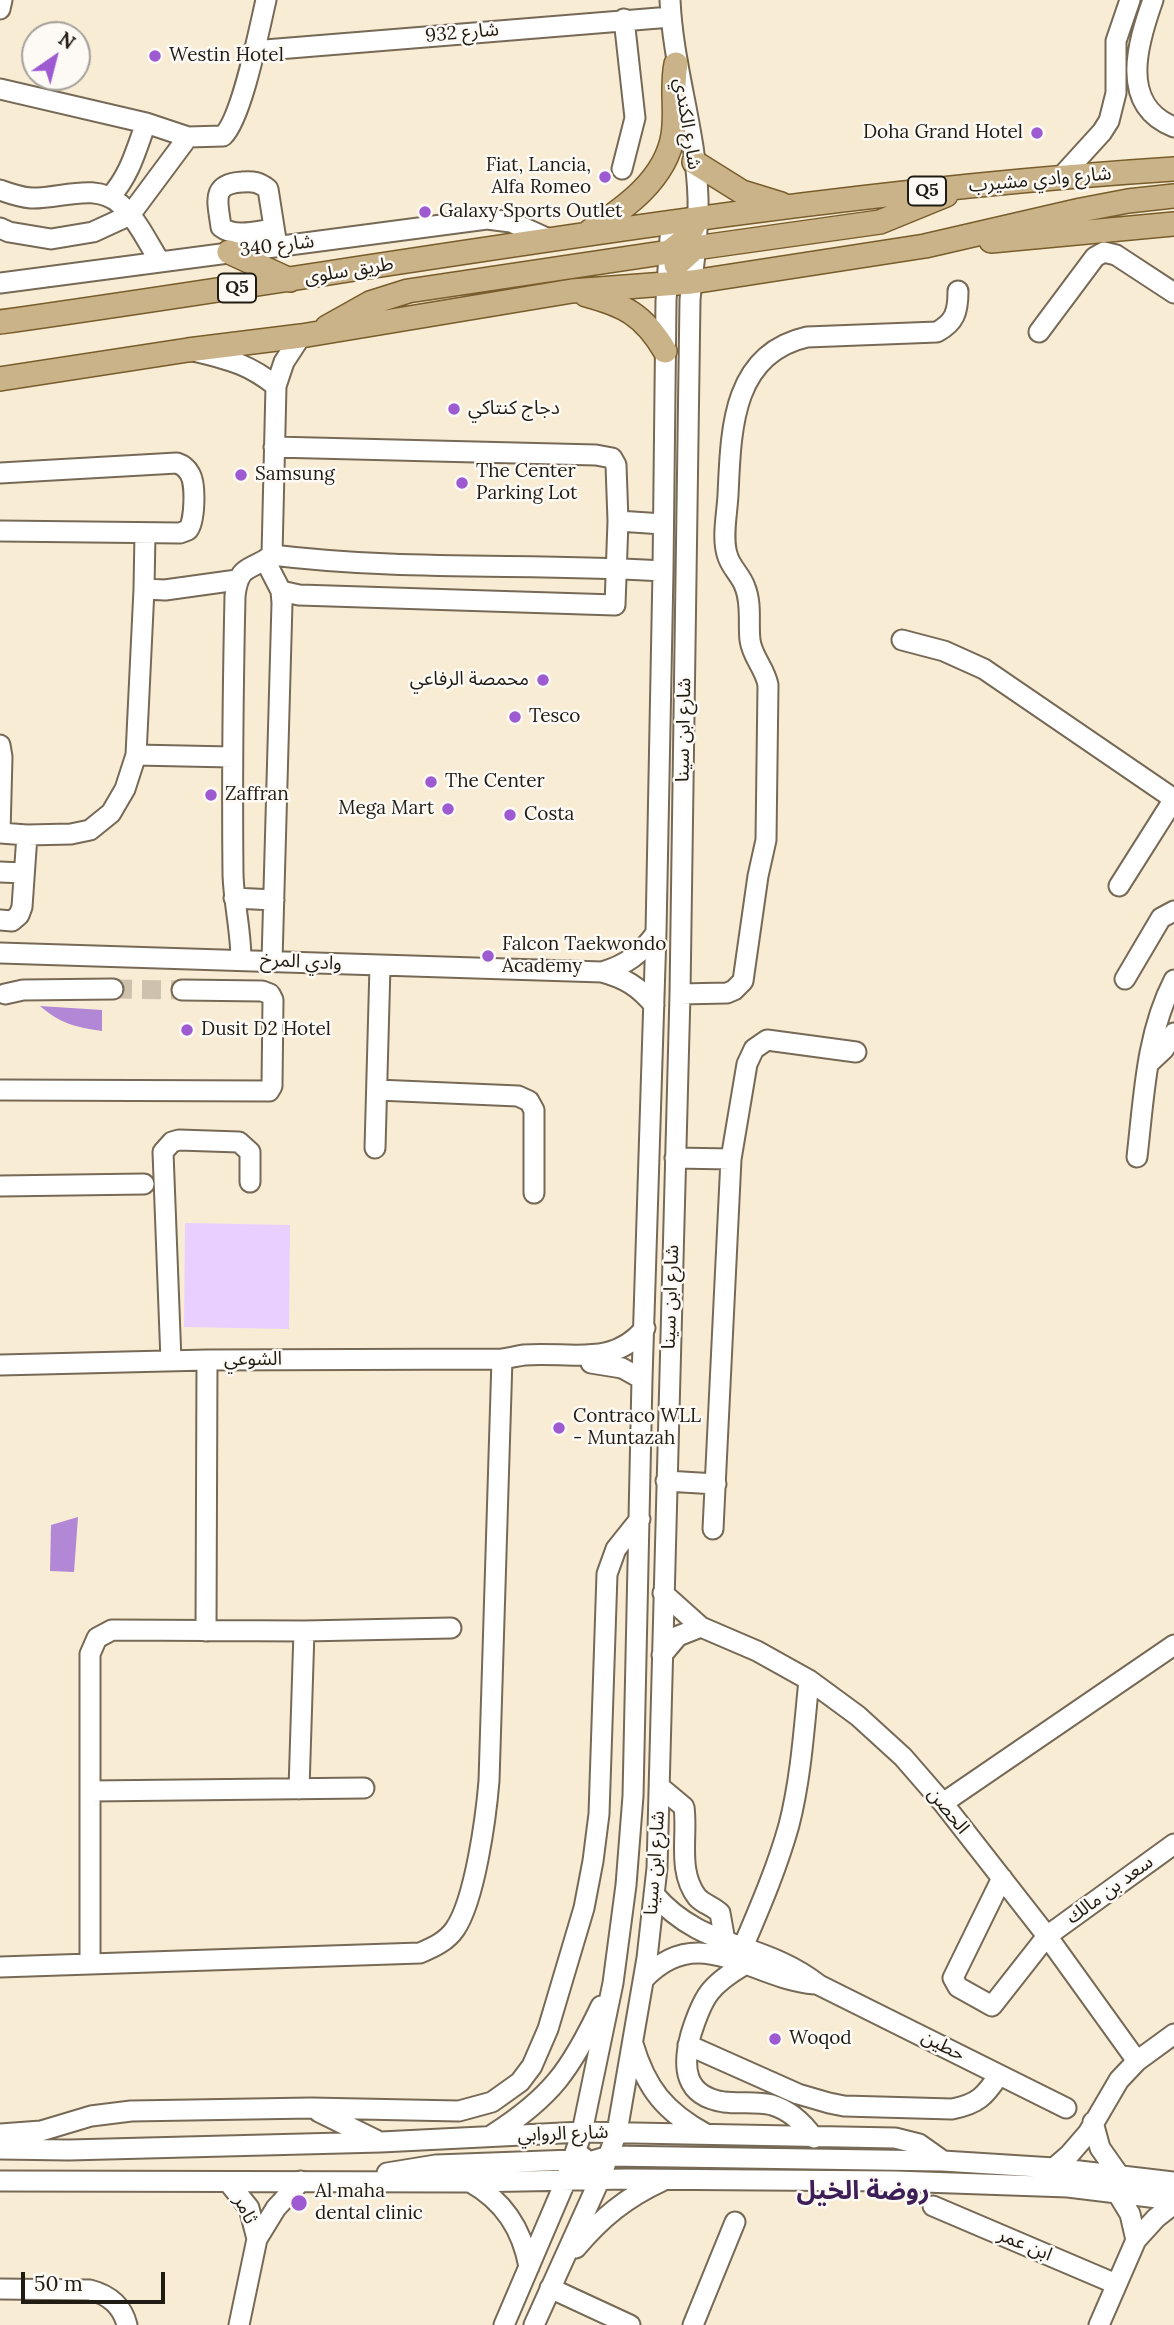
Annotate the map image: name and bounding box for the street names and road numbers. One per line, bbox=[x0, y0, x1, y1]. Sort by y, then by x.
street label: شارع 932 bbox=[424, 18, 500, 48]
street label: شارع الكندي bbox=[669, 77, 705, 171]
street label: شارع وادي مشيرب bbox=[968, 162, 1112, 198]
road number: Q5 bbox=[908, 176, 946, 206]
street label: شارع 340 bbox=[239, 230, 315, 262]
street label: طريق سلوى bbox=[303, 253, 395, 289]
road number: Q5 bbox=[218, 274, 256, 302]
street label: شارع ابن سينا bbox=[672, 678, 696, 782]
street label: وادي المرخ bbox=[260, 948, 342, 976]
street label: شارع ابن سينا bbox=[658, 1244, 684, 1350]
street label: الشوعي bbox=[224, 1349, 282, 1371]
street label: الحصن bbox=[922, 1783, 974, 1839]
street label: شارع ابن سينا bbox=[640, 1810, 670, 1916]
street label: سعد بن مالك bbox=[1062, 1851, 1158, 1929]
street label: حطين bbox=[917, 2025, 969, 2067]
street label: شارع الروابي bbox=[517, 2121, 609, 2147]
street label: ثامر bbox=[228, 2192, 262, 2228]
street label: ابن عمر bbox=[995, 2223, 1055, 2267]

